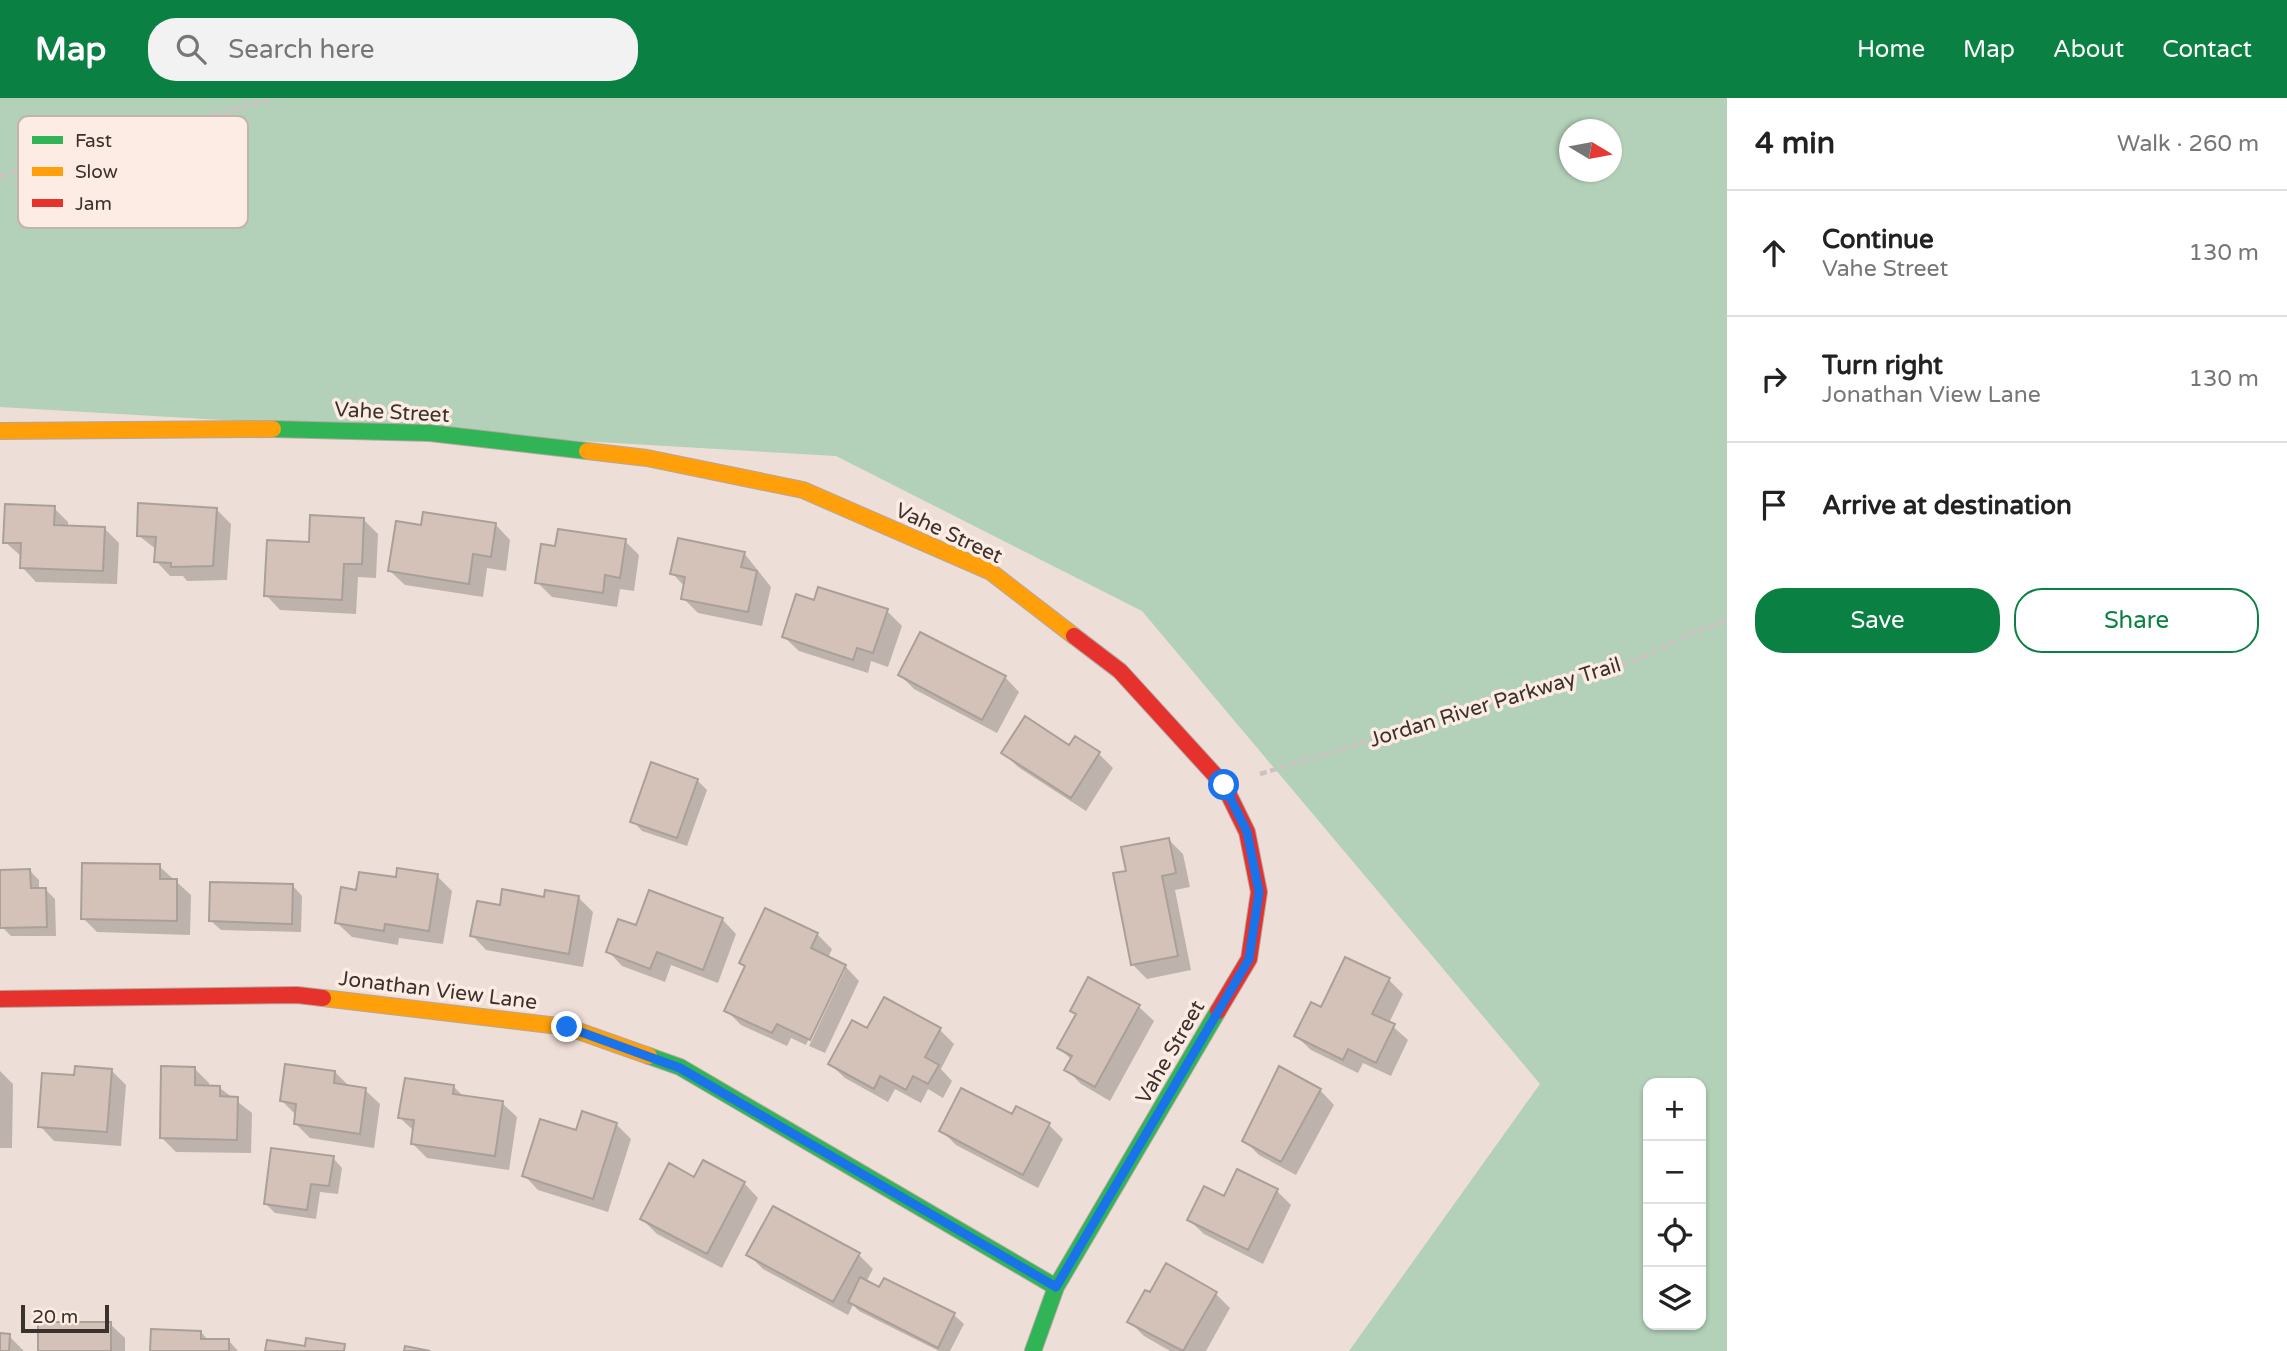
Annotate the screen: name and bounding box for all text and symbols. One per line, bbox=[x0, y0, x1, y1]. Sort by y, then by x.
search box bbox=[148, 18, 638, 81]
text: Map bbox=[35, 30, 106, 69]
icon: search bbox=[172, 30, 210, 68]
text: Search here bbox=[228, 34, 374, 65]
text: Home bbox=[1857, 35, 1925, 64]
text: Map bbox=[1963, 35, 2015, 64]
text: About bbox=[2053, 35, 2124, 64]
text: Contact bbox=[2162, 35, 2252, 64]
legend bbox=[18, 116, 248, 228]
north arrow bbox=[1559, 119, 1622, 182]
text: 4 min bbox=[1755, 125, 1835, 162]
text: Fast bbox=[75, 130, 112, 152]
text: Walk · 260 m bbox=[2117, 130, 2259, 158]
text: Slow bbox=[75, 161, 118, 183]
text: Jam bbox=[75, 193, 112, 215]
text: Continue bbox=[1822, 224, 1934, 255]
icon: ahead bbox=[1755, 234, 1793, 272]
text: 130 m bbox=[2189, 239, 2259, 267]
text: Vahe Street bbox=[1822, 255, 1948, 283]
text: Turn right bbox=[1822, 350, 1943, 381]
icon: right bbox=[1755, 360, 1793, 398]
text: 130 m bbox=[2189, 365, 2259, 393]
text: Jonathan View Lane bbox=[1822, 381, 2041, 409]
street label: Vahe Street bbox=[334, 397, 450, 428]
icon: arrive bbox=[1755, 486, 1793, 524]
text: Arrive at destination bbox=[1822, 490, 2072, 521]
street label: Vahe Street bbox=[891, 498, 1006, 569]
button: Save bbox=[1755, 588, 2000, 653]
button: Share bbox=[2014, 588, 2259, 653]
street label: Jordan River Parkway Trail bbox=[1366, 652, 1624, 753]
route start bbox=[1208, 769, 1239, 800]
street label: Jonathan View Lane bbox=[337, 966, 539, 1015]
street label: Vahe Street bbox=[1131, 996, 1210, 1108]
route end bbox=[551, 1011, 582, 1042]
map controls bbox=[1643, 1078, 1706, 1330]
button: + bbox=[1643, 1078, 1706, 1141]
button: − bbox=[1643, 1141, 1706, 1204]
button: locate bbox=[1643, 1204, 1706, 1267]
button: layers bbox=[1643, 1267, 1706, 1330]
scale bar bbox=[21, 1302, 108, 1334]
text: 20 m bbox=[32, 1306, 78, 1328]

